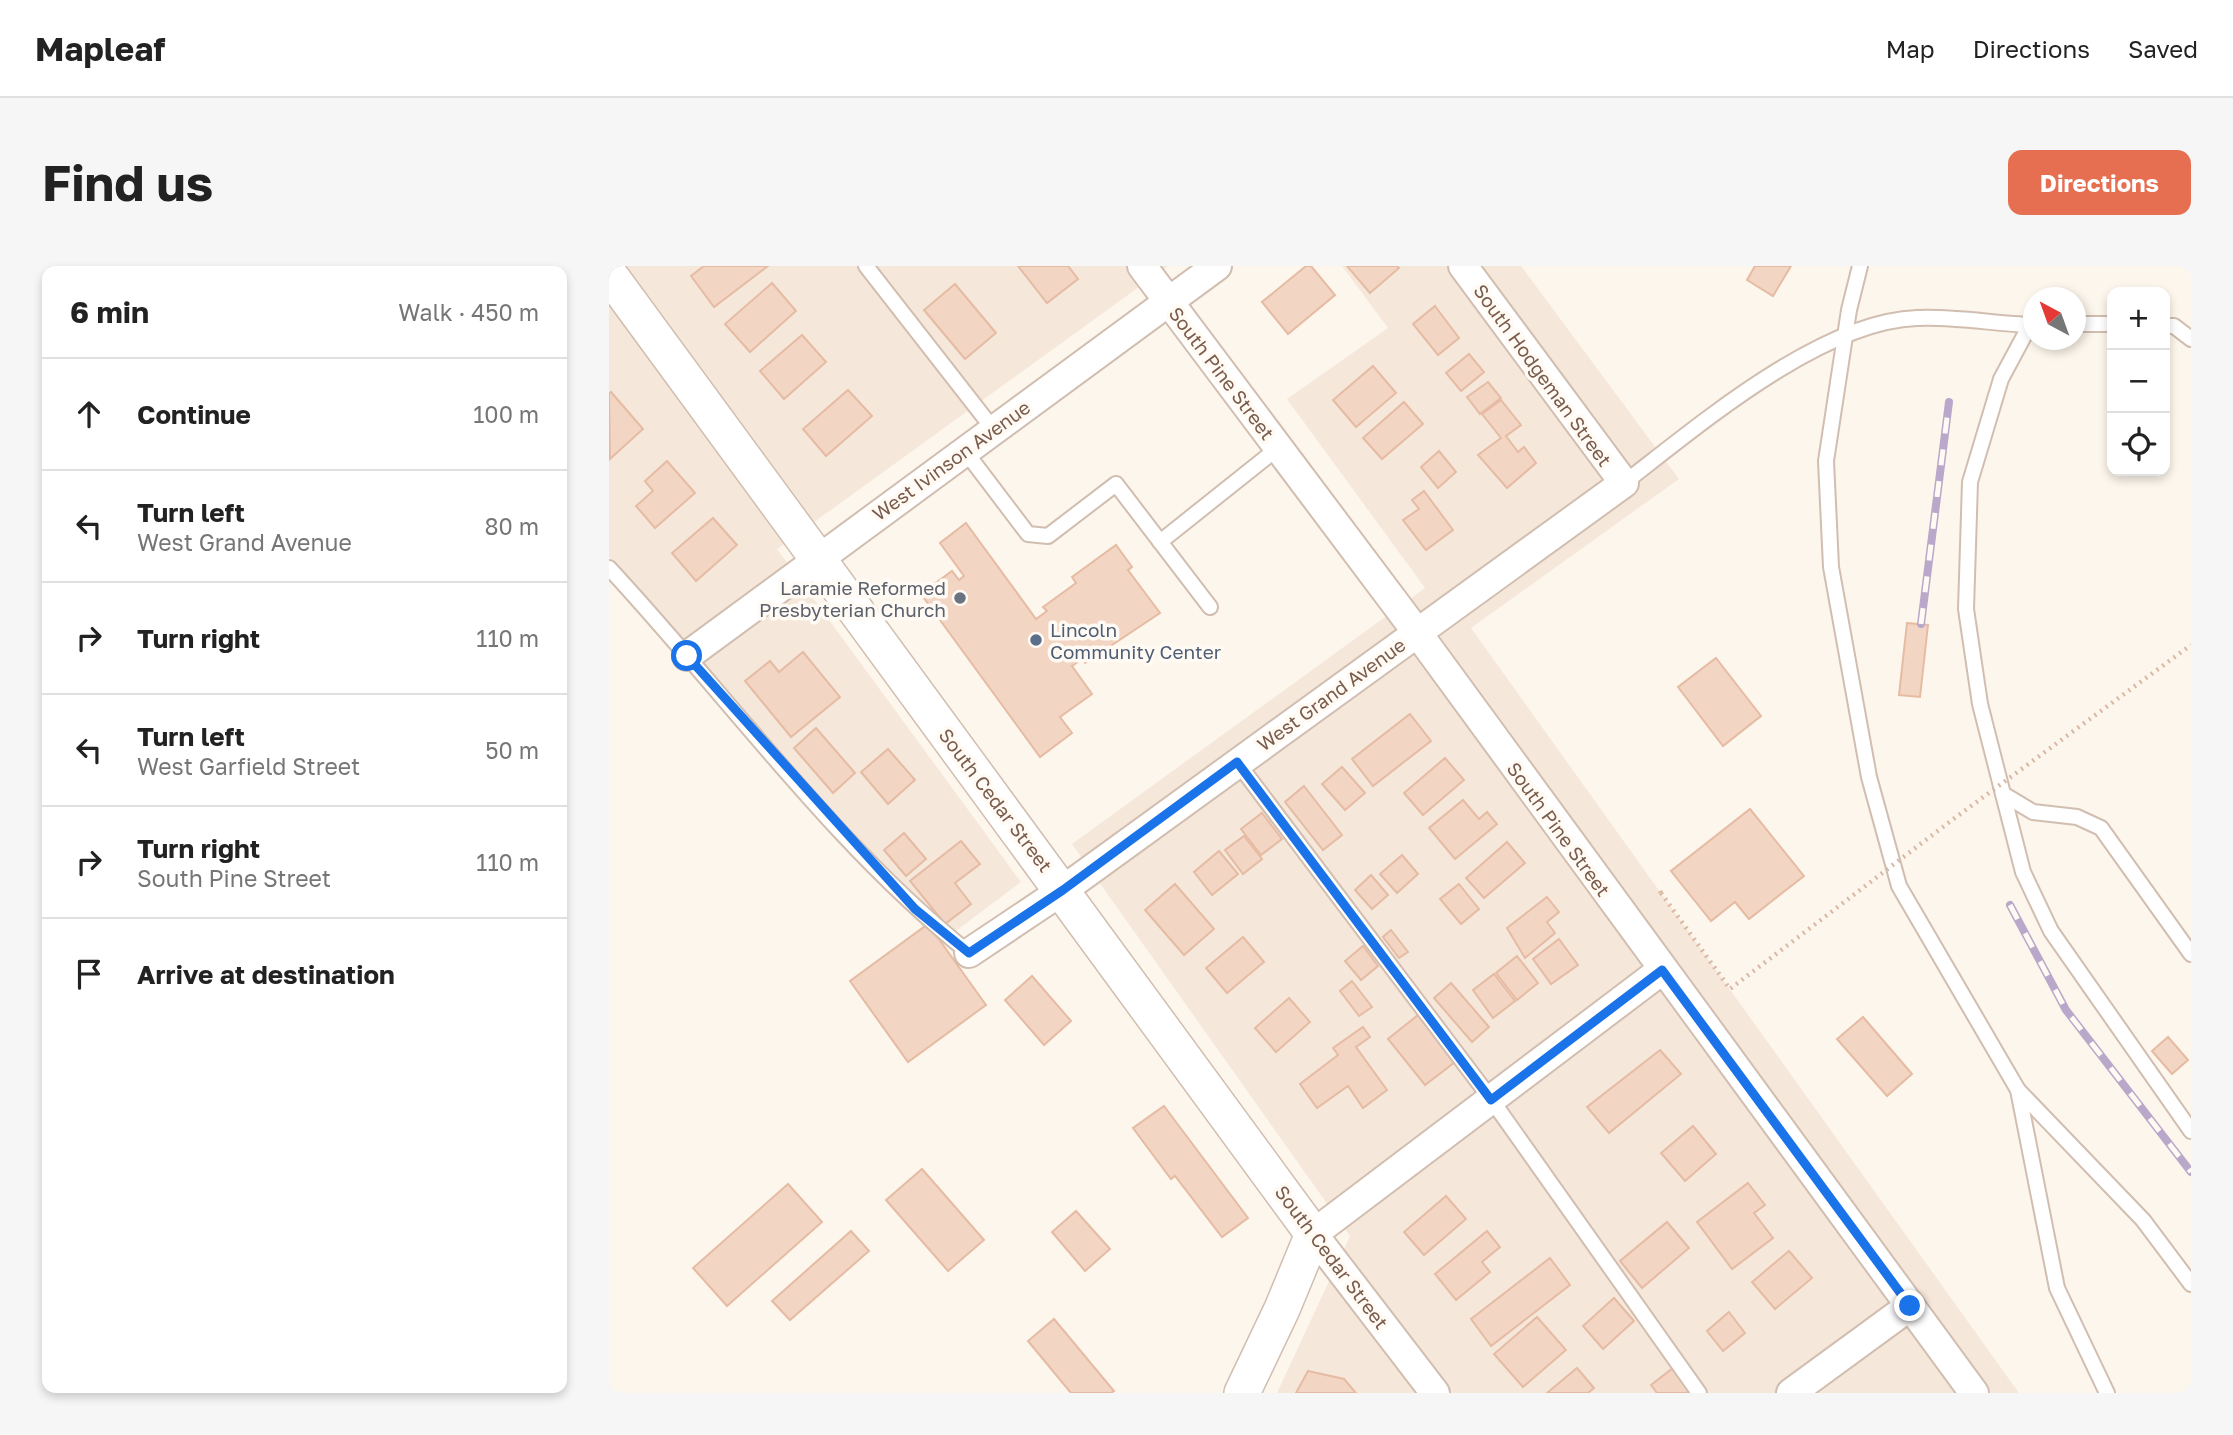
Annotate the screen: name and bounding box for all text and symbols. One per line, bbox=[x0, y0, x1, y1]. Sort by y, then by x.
text: Mapleaf bbox=[35, 29, 165, 68]
text: Map bbox=[1886, 34, 1935, 63]
text: Directions bbox=[1973, 34, 2090, 63]
text: Saved bbox=[2128, 34, 2198, 63]
button: Directions bbox=[2008, 150, 2191, 215]
text: Find us bbox=[42, 153, 213, 212]
street label: South Hodgeman Street bbox=[1469, 279, 1617, 471]
north arrow bbox=[2023, 287, 2086, 350]
map controls bbox=[2107, 287, 2170, 476]
button: + bbox=[2107, 287, 2170, 350]
text: 6 min bbox=[70, 294, 149, 330]
text: Walk · 450 m bbox=[398, 298, 539, 326]
street label: South Pine Street bbox=[1165, 302, 1279, 444]
button: − bbox=[2107, 350, 2170, 413]
icon: ahead bbox=[70, 395, 108, 433]
street label: West Ivinson Avenue bbox=[868, 395, 1034, 525]
text: Continue bbox=[137, 399, 251, 430]
text: 100 m bbox=[473, 400, 539, 428]
button: locate bbox=[2107, 413, 2170, 476]
text: Turn left bbox=[137, 497, 245, 528]
icon: left bbox=[70, 507, 108, 545]
text: 80 m bbox=[485, 512, 539, 540]
text: West Grand Avenue bbox=[137, 528, 352, 556]
place label: Laramie Reformed Presbyterian Church bbox=[759, 576, 946, 621]
marker: Laramie Reformed Presbyterian Church bbox=[952, 590, 968, 606]
place label: Lincoln Community Center bbox=[1050, 618, 1222, 663]
icon: right bbox=[70, 619, 108, 657]
text: Turn right bbox=[137, 623, 260, 654]
text: 110 m bbox=[476, 624, 539, 652]
marker: Lincoln Community Center bbox=[1028, 632, 1044, 648]
street label: West Grand Avenue bbox=[1252, 633, 1410, 755]
route start bbox=[671, 640, 702, 671]
text: Turn left bbox=[137, 721, 245, 752]
street label: South Cedar Street bbox=[935, 724, 1057, 876]
icon: left bbox=[70, 731, 108, 769]
text: 50 m bbox=[485, 736, 539, 764]
text: West Garfield Street bbox=[137, 752, 360, 780]
street label: South Pine Street bbox=[1503, 757, 1615, 901]
text: Turn right bbox=[137, 833, 260, 864]
icon: right bbox=[70, 843, 108, 881]
text: 110 m bbox=[476, 848, 539, 876]
text: South Pine Street bbox=[137, 864, 331, 892]
icon: arrive bbox=[70, 955, 108, 993]
text: Arrive at destination bbox=[137, 959, 395, 990]
street label: South Cedar Street bbox=[1271, 1181, 1393, 1333]
route end bbox=[1894, 1290, 1925, 1321]

